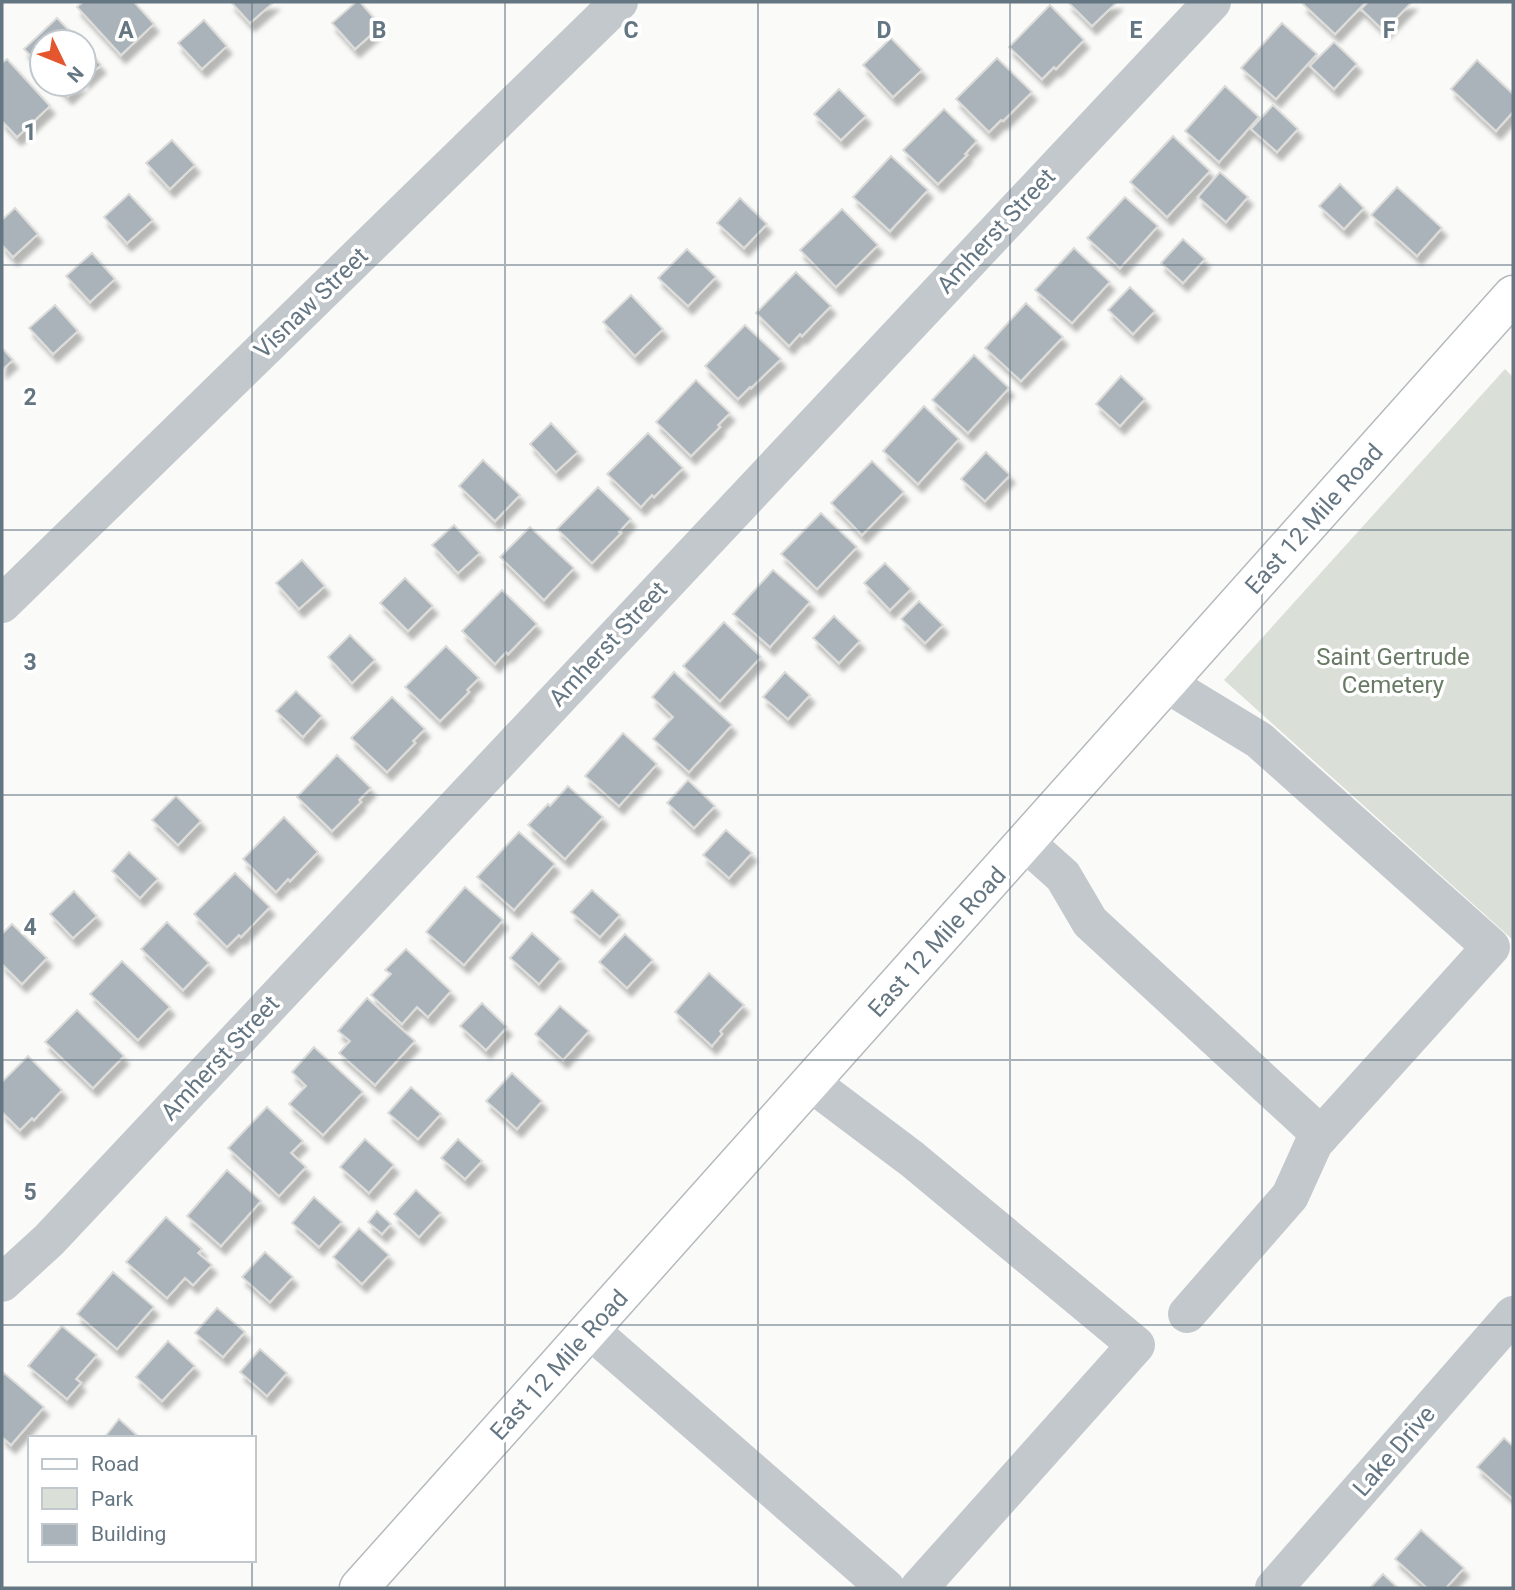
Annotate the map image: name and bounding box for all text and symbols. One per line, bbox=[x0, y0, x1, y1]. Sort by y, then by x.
text: A bbox=[118, 17, 134, 44]
text: B bbox=[372, 17, 386, 44]
text: C bbox=[623, 17, 639, 44]
text: D bbox=[877, 17, 891, 44]
text: E bbox=[1130, 17, 1143, 44]
text: F bbox=[1383, 17, 1396, 44]
north arrow bbox=[28, 28, 98, 98]
text: N bbox=[62, 62, 88, 87]
text: 1 bbox=[23, 119, 37, 146]
street label: Amherst Street bbox=[931, 163, 1061, 299]
street label: Visnaw Street bbox=[248, 242, 374, 364]
text: 2 bbox=[23, 384, 37, 411]
street label: East 12 Mile Road bbox=[1239, 438, 1389, 600]
street label: Amherst Street bbox=[543, 576, 673, 712]
park label: Saint Gertrude Cemetery bbox=[1316, 643, 1470, 699]
text: 3 bbox=[23, 649, 37, 676]
street label: East 12 Mile Road bbox=[862, 861, 1012, 1023]
text: 4 bbox=[23, 914, 37, 941]
street label: Amherst Street bbox=[155, 990, 285, 1126]
text: 5 bbox=[23, 1179, 37, 1206]
street label: East 12 Mile Road bbox=[484, 1284, 634, 1446]
street label: Lake Drive bbox=[1347, 1400, 1441, 1502]
legend bbox=[28, 1436, 256, 1562]
text: Road bbox=[91, 1452, 139, 1476]
text: Park bbox=[91, 1487, 134, 1511]
text: Building bbox=[91, 1522, 166, 1546]

